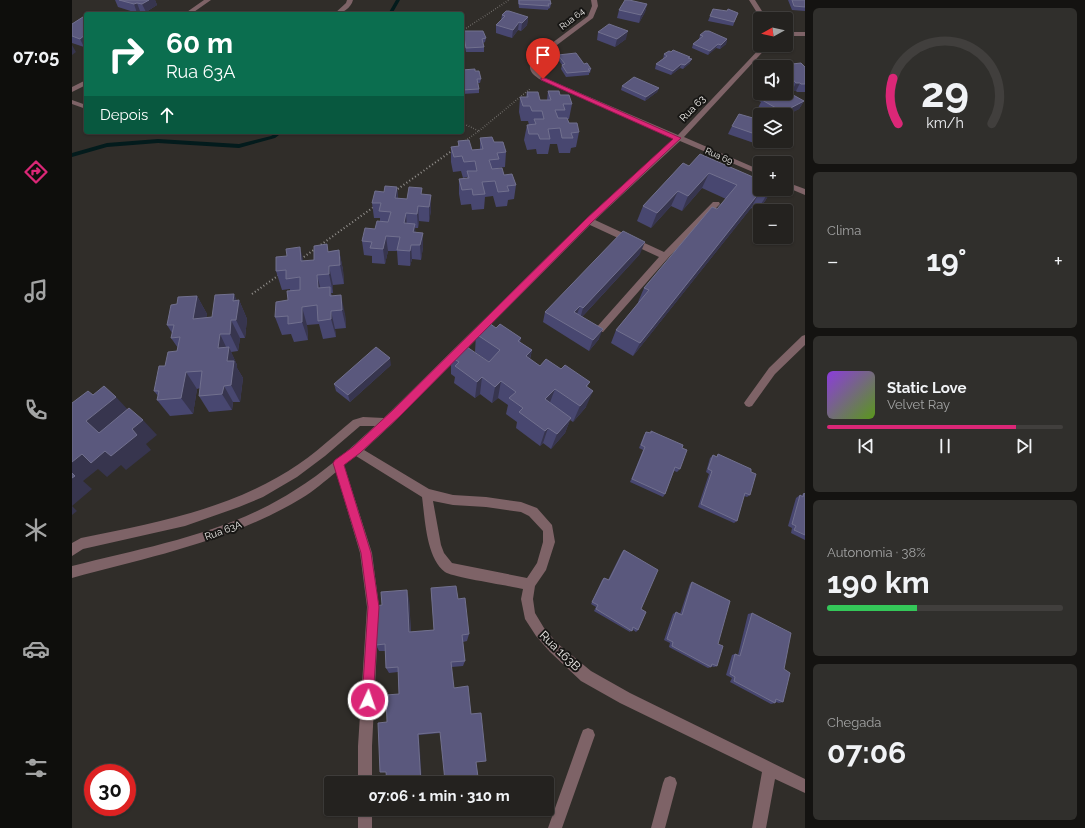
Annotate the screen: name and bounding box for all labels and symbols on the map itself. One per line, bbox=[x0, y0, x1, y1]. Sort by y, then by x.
street label: Rua 64 bbox=[558, 6, 586, 32]
north arrow bbox=[753, 12, 793, 52]
pin bbox=[526, 38, 560, 79]
street label: Rua 63 bbox=[677, 93, 707, 124]
street label: Rua 69 bbox=[704, 146, 734, 166]
street label: Rua 63A bbox=[203, 519, 243, 542]
street label: Rua 163B bbox=[537, 628, 583, 674]
position arrow bbox=[347, 679, 389, 721]
speed limit sign: 30 bbox=[84, 764, 136, 816]

